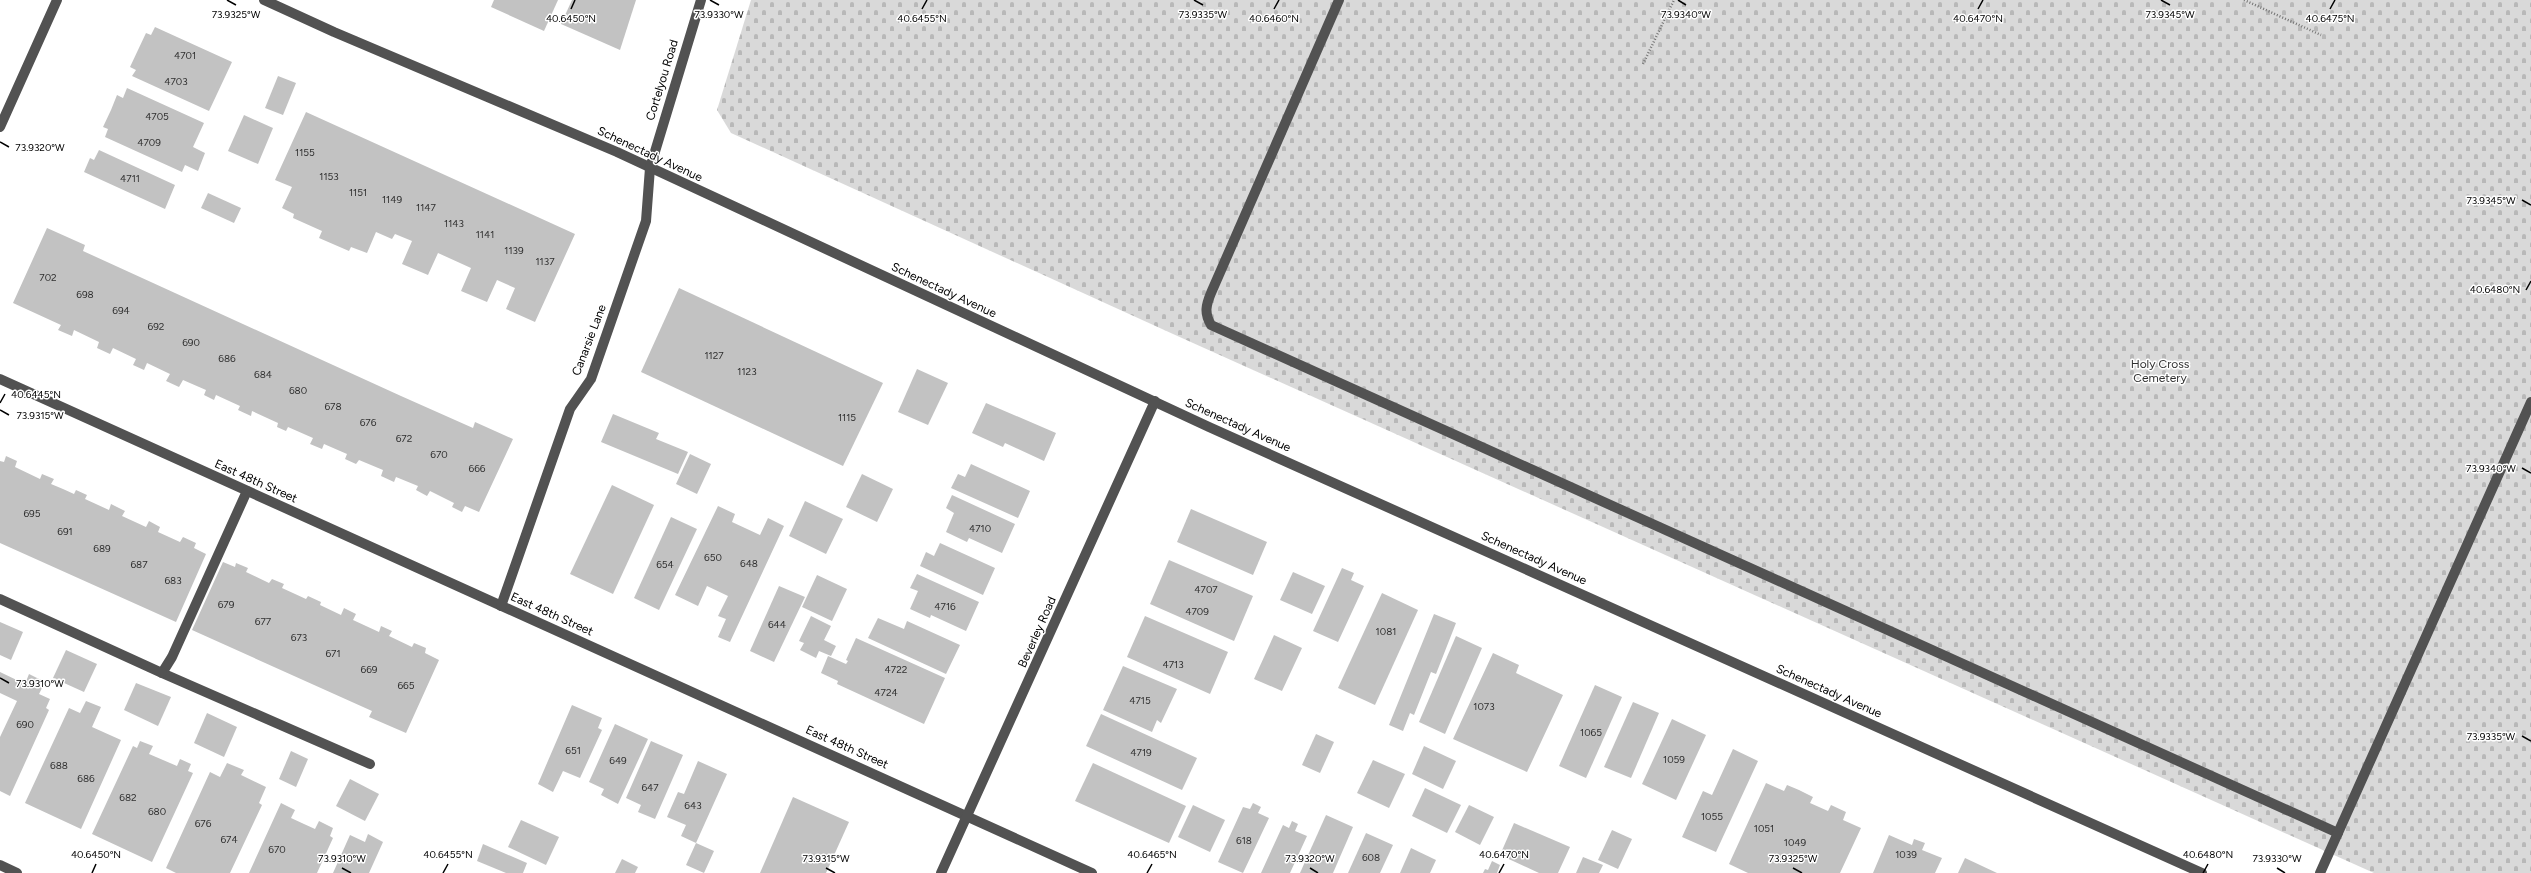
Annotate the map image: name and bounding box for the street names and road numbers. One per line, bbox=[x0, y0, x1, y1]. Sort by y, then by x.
street label: Cortelyou Road bbox=[643, 38, 681, 122]
street label: Schenectady Avenue bbox=[595, 123, 705, 185]
street label: Schenectady Avenue bbox=[889, 259, 999, 321]
street label: Canarsie Lane bbox=[569, 302, 609, 378]
street label: Schenectady Avenue bbox=[1183, 395, 1293, 455]
street label: East 48th Street bbox=[213, 457, 300, 506]
street label: Schenectady Avenue bbox=[1479, 528, 1589, 588]
street label: East 48th Street bbox=[509, 590, 596, 639]
street label: Beverley Road bbox=[1015, 594, 1059, 670]
street label: Schenectady Avenue bbox=[1774, 661, 1884, 721]
street label: East 48th Street bbox=[804, 723, 891, 772]

